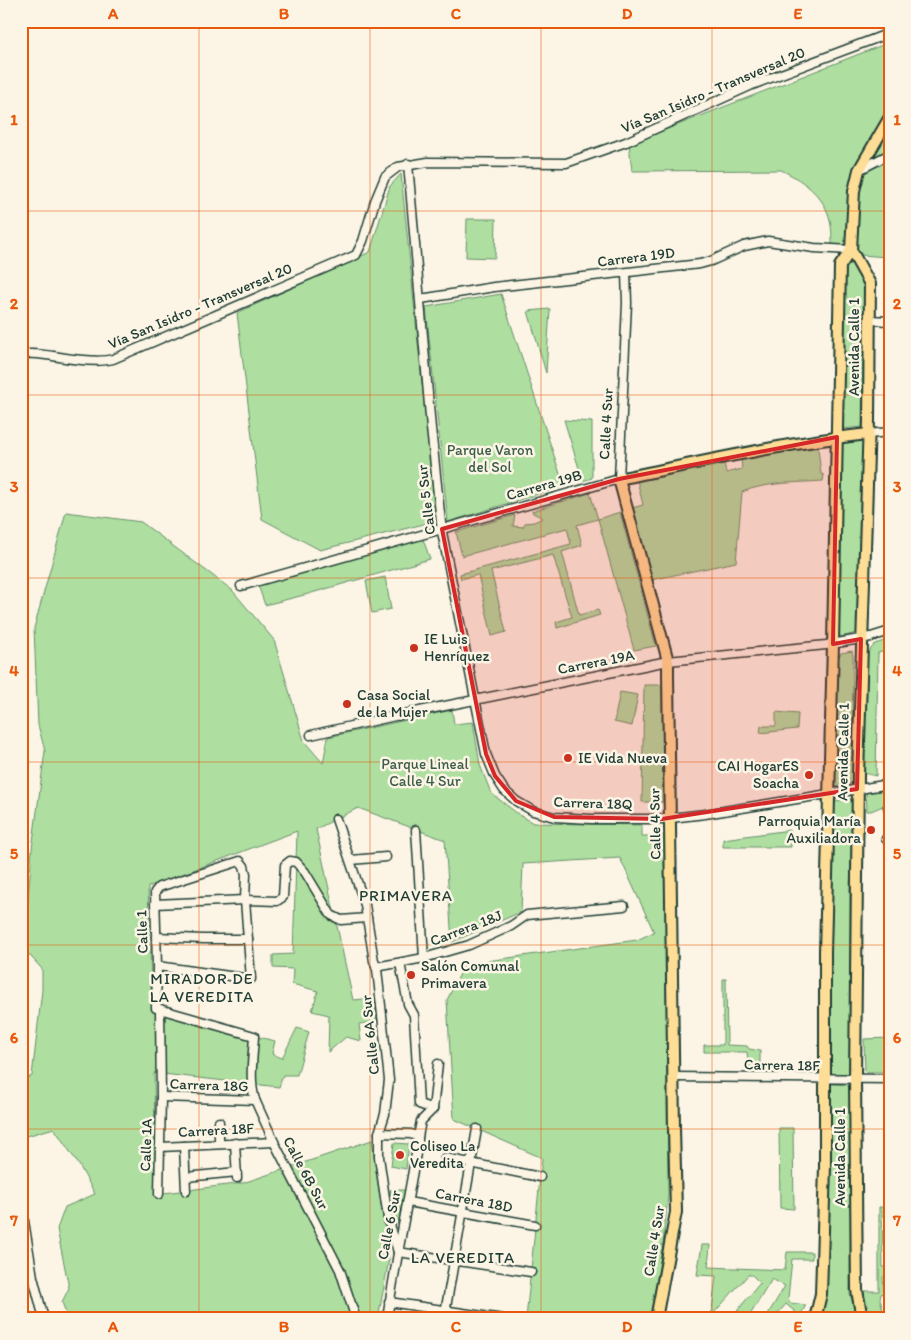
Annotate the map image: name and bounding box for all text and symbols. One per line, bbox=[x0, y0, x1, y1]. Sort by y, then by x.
text: A bbox=[107, 4, 119, 23]
text: B bbox=[279, 4, 290, 23]
text: C bbox=[451, 4, 462, 23]
text: D bbox=[622, 4, 633, 23]
text: E bbox=[794, 4, 803, 23]
street label: Vía San Isidro - Transversal 20 bbox=[618, 43, 808, 137]
text: 1 bbox=[10, 110, 18, 129]
text: 1 bbox=[893, 110, 901, 129]
street label: Carrera 19D bbox=[596, 243, 676, 271]
street label: Vía San Isidro - Transversal 20 bbox=[105, 259, 295, 353]
text: 2 bbox=[10, 294, 19, 313]
text: 2 bbox=[893, 294, 902, 313]
street label: Avenida Calle 1 bbox=[845, 298, 863, 396]
street label: Calle 4 Sur bbox=[595, 388, 617, 460]
park label: Parque Varon del Sol bbox=[447, 441, 534, 476]
street label: Calle 5 Sur bbox=[413, 464, 439, 536]
street label: Carrera 19B bbox=[504, 466, 584, 504]
text: 3 bbox=[10, 477, 19, 496]
text: 3 bbox=[893, 477, 902, 496]
place label: IE Luis Henríquez bbox=[424, 630, 490, 665]
marker: IE Luis Henríquez bbox=[408, 642, 420, 654]
street label: Carrera 19A bbox=[556, 646, 636, 678]
text: 4 bbox=[9, 661, 19, 680]
text: 4 bbox=[892, 661, 902, 680]
place label: Casa Social de la Mujer bbox=[357, 686, 431, 721]
marker: Casa Social de la Mujer bbox=[341, 698, 353, 710]
street label: Avenida Calle 1 bbox=[833, 703, 853, 801]
place label: IE Vida Nueva bbox=[578, 749, 668, 767]
marker: IE Vida Nueva bbox=[562, 752, 574, 764]
park label: Parque Lineal Calle 4 Sur bbox=[381, 755, 469, 790]
place label: CAI HogarES Soacha bbox=[717, 757, 799, 792]
marker: CAI HogarES Soacha bbox=[803, 769, 815, 781]
street label: Calle 4 Sur bbox=[645, 788, 665, 860]
street label: Carrera 18Q bbox=[553, 793, 633, 813]
place label: Parroquia María Auxiliadora bbox=[758, 812, 861, 847]
marker: Parroquia María Auxiliadora bbox=[865, 824, 877, 836]
text: 5 bbox=[10, 844, 19, 863]
text: 5 bbox=[893, 844, 902, 863]
district label: PRIMAVERA bbox=[359, 886, 453, 905]
street label: Carrera 18J bbox=[427, 906, 505, 950]
street label: Calle 1 bbox=[132, 910, 152, 954]
place label: Salón Comunal Primavera bbox=[421, 957, 520, 992]
district label: MIRADOR DE LA VEREDITA bbox=[150, 969, 254, 1006]
marker: Salón Comunal Primavera bbox=[405, 969, 417, 981]
street label: Calle 6A Sur bbox=[357, 994, 383, 1076]
text: 6 bbox=[10, 1028, 19, 1047]
text: 6 bbox=[893, 1028, 902, 1047]
street label: Carrera 18F bbox=[744, 1055, 821, 1075]
street label: Carrera 18G bbox=[169, 1075, 249, 1095]
street label: Avenida Calle 1 bbox=[831, 1108, 849, 1206]
street label: Calle 1A bbox=[136, 1118, 156, 1172]
street label: Carrera 18F bbox=[177, 1119, 255, 1141]
street label: Calle 6B Sur bbox=[279, 1133, 333, 1213]
place label: Coliseo La Veredita bbox=[410, 1137, 476, 1172]
marker: Coliseo La Veredita bbox=[394, 1149, 406, 1161]
street label: Carrera 18D bbox=[434, 1184, 514, 1216]
street label: Calle 6 Sur bbox=[373, 1189, 405, 1261]
street label: Calle 4 Sur bbox=[640, 1204, 668, 1278]
text: 7 bbox=[9, 1211, 18, 1230]
text: 7 bbox=[892, 1211, 901, 1230]
district label: LA VEREDITA bbox=[411, 1248, 515, 1267]
text: A bbox=[107, 1317, 119, 1336]
text: B bbox=[279, 1317, 290, 1336]
text: C bbox=[451, 1317, 462, 1336]
text: D bbox=[622, 1317, 633, 1336]
text: E bbox=[794, 1317, 803, 1336]

